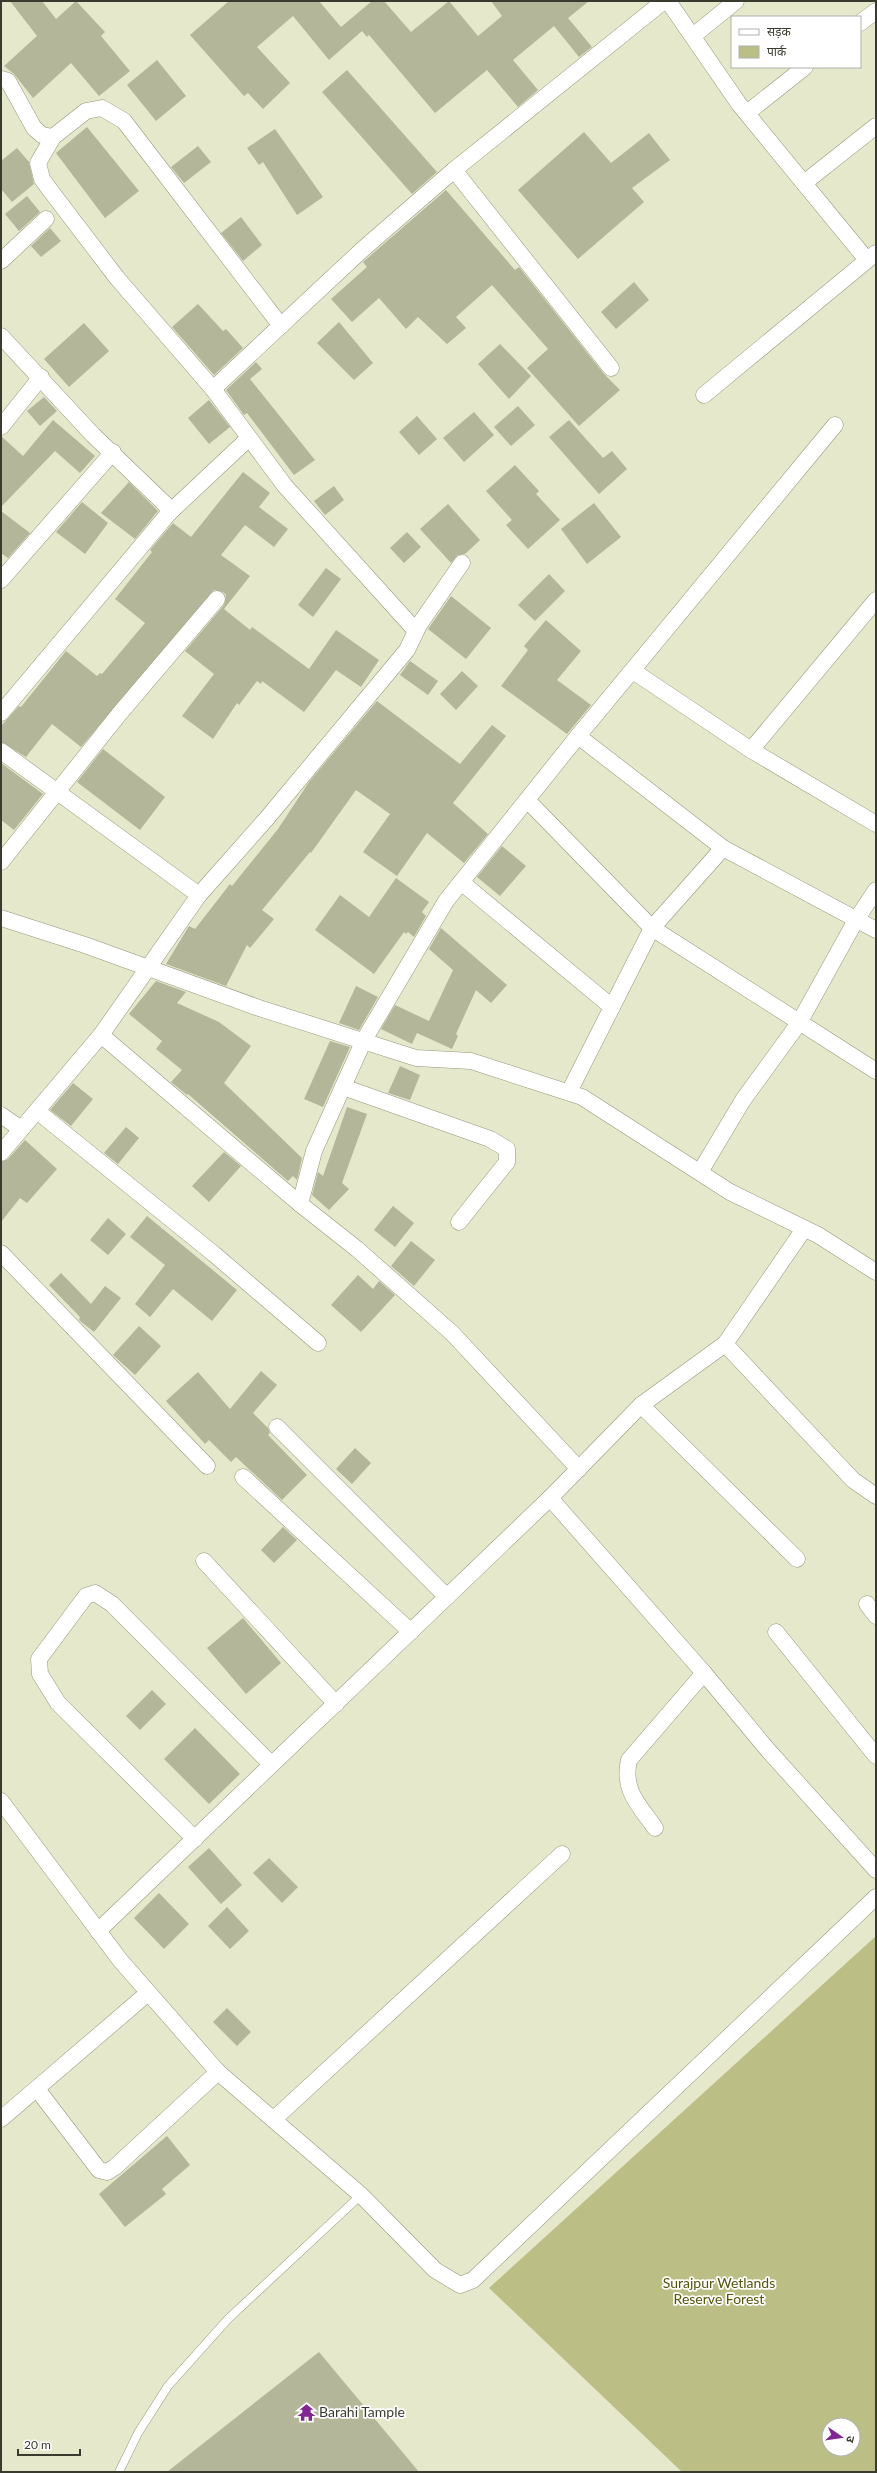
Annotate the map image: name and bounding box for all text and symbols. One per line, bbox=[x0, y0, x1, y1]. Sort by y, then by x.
legend bbox=[731, 16, 861, 68]
text: सड़क bbox=[767, 24, 792, 39]
text: पार्क bbox=[767, 44, 787, 59]
park label: Surajpur Wetlands Reserve Forest bbox=[663, 2274, 775, 2307]
temple icon: Barahi Tample bbox=[296, 2402, 316, 2422]
place label: Barahi Tample bbox=[319, 2403, 405, 2420]
north arrow bbox=[821, 2417, 861, 2457]
scale bar bbox=[18, 2431, 80, 2457]
text: उ bbox=[844, 2435, 858, 2445]
text: 20 m bbox=[24, 2437, 51, 2452]

